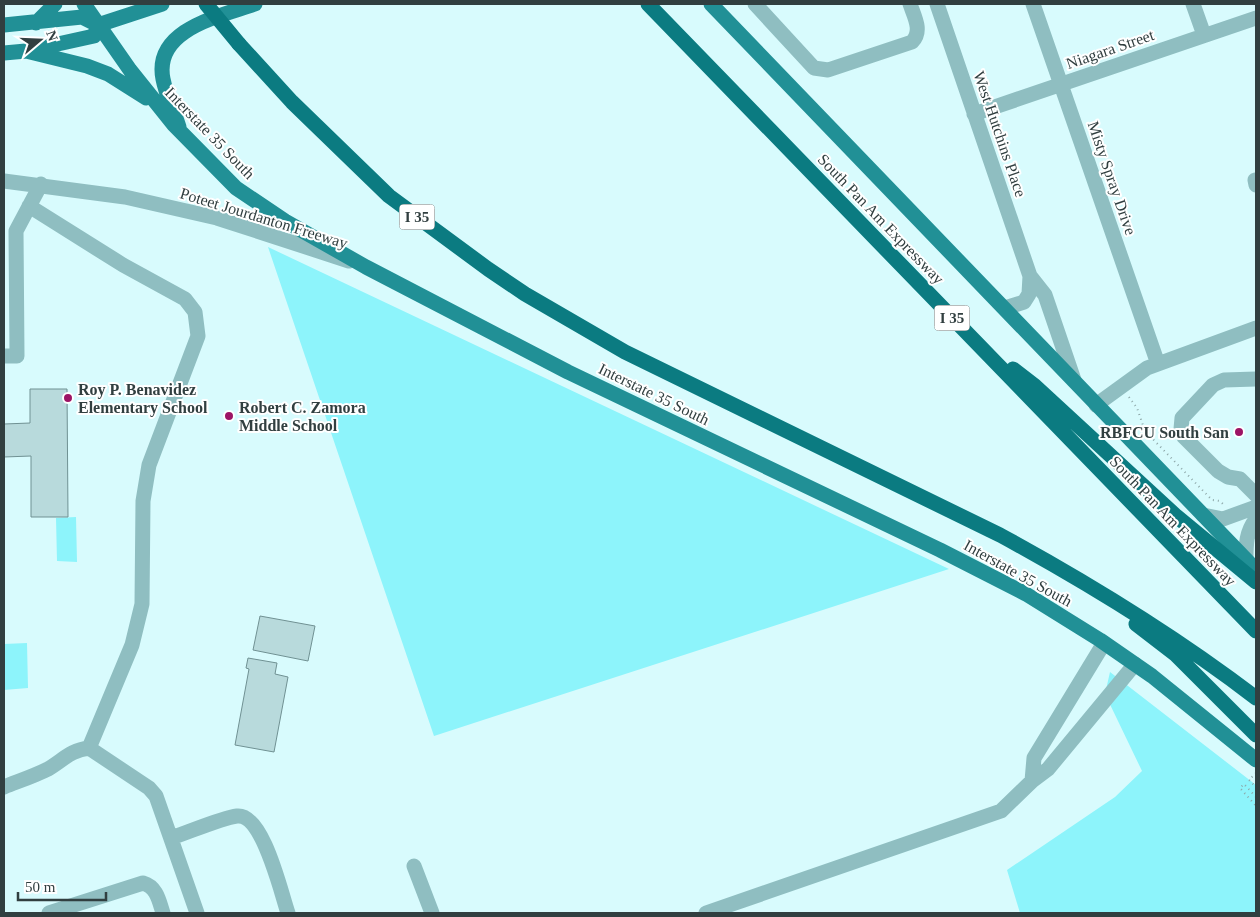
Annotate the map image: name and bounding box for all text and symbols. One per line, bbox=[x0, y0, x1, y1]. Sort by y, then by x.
north arrow bbox=[15, 15, 65, 65]
street label: Niagara Street bbox=[1064, 26, 1157, 73]
text: N bbox=[43, 29, 61, 43]
street label: West Hutchins Place bbox=[970, 69, 1030, 199]
street label: Interstate 35 South bbox=[162, 84, 258, 182]
street label: Misty Spray Drive bbox=[1084, 119, 1139, 237]
street label: South Pan Am Expressway bbox=[814, 151, 947, 288]
street label: Poteet Jourdanton Freeway bbox=[178, 184, 350, 253]
road number: I 35 bbox=[400, 204, 434, 230]
road number: I 35 bbox=[934, 306, 970, 330]
street label: Interstate 35 South bbox=[596, 360, 712, 428]
place label: Roy P. Benavidez Elementary School bbox=[78, 381, 208, 417]
marker: Roy P. Benavidez Elementary School bbox=[62, 392, 74, 404]
place label: Robert C. Zamora Middle School bbox=[239, 399, 366, 434]
marker: Robert C. Zamora Middle School bbox=[223, 410, 235, 422]
place label: RBFCU South San bbox=[1100, 424, 1229, 441]
marker: RBFCU South San bbox=[1233, 426, 1245, 438]
street label: South Pan Am Expressway bbox=[1106, 453, 1239, 590]
street label: Interstate 35 South bbox=[961, 536, 1075, 610]
scale bar bbox=[18, 870, 105, 902]
text: 50 m bbox=[25, 879, 56, 895]

